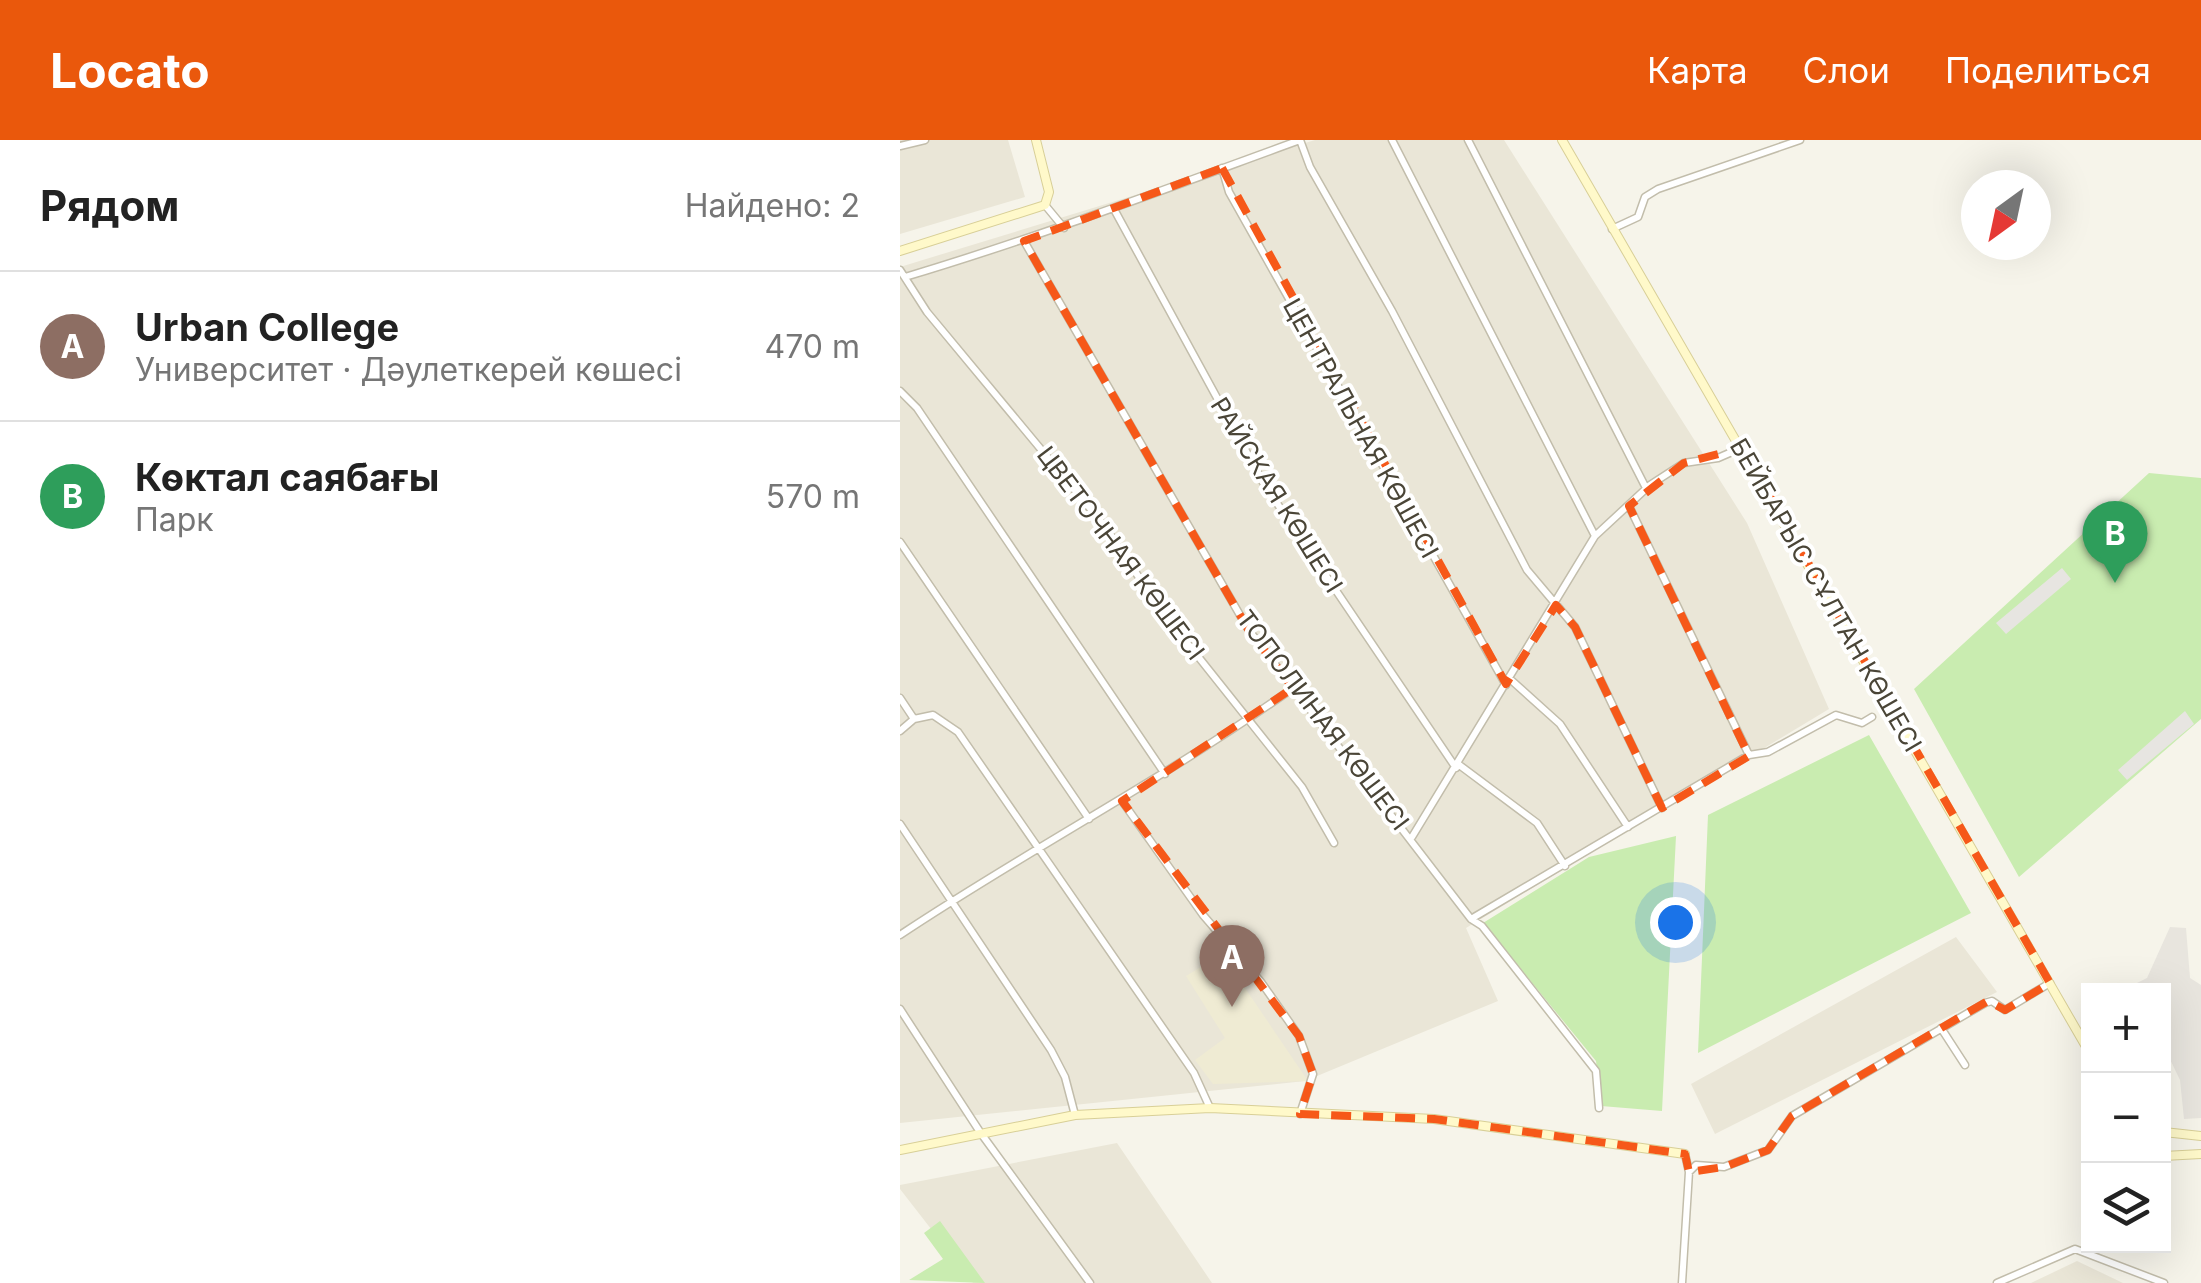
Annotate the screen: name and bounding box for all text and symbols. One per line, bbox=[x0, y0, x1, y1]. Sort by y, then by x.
text: Locato bbox=[50, 41, 210, 100]
text: Карта bbox=[1647, 49, 1748, 91]
text: Слои bbox=[1803, 49, 1890, 91]
text: Поделиться bbox=[1945, 49, 2151, 91]
north arrow bbox=[1961, 170, 2051, 260]
text: Рядом bbox=[40, 180, 179, 231]
text: Найдено: 2 bbox=[685, 186, 860, 225]
street label: ЦЕНТРАЛЬНАЯ КӨШЕСІ bbox=[1277, 293, 1445, 563]
text: Urban College bbox=[135, 304, 399, 350]
text: A bbox=[61, 327, 84, 366]
text: 470 m bbox=[765, 327, 860, 366]
text: Университет · Дәулеткерей көшесі bbox=[135, 350, 682, 389]
street label: РАЙСКАЯ КӨШЕСІ bbox=[1205, 391, 1350, 598]
street label: БЕЙБАРЫС СҰЛТАН КӨШЕСІ bbox=[1724, 433, 1929, 757]
street label: ЦВЕТОЧНАЯ КӨШЕСІ bbox=[1031, 440, 1211, 666]
text: Көктал саябағы bbox=[135, 454, 439, 500]
text: B bbox=[62, 477, 83, 516]
text: 570 m bbox=[766, 477, 860, 516]
text: Парк bbox=[135, 500, 214, 539]
pin: B bbox=[2082, 500, 2148, 583]
street label: ТОПОЛИНАЯ КӨШЕСІ bbox=[1230, 604, 1416, 836]
your location bbox=[1650, 897, 1701, 948]
pin: A bbox=[1200, 924, 1264, 1007]
map controls bbox=[2081, 983, 2171, 1253]
button: + bbox=[2081, 983, 2171, 1073]
button: − bbox=[2081, 1073, 2171, 1163]
button: layers bbox=[2081, 1163, 2171, 1253]

